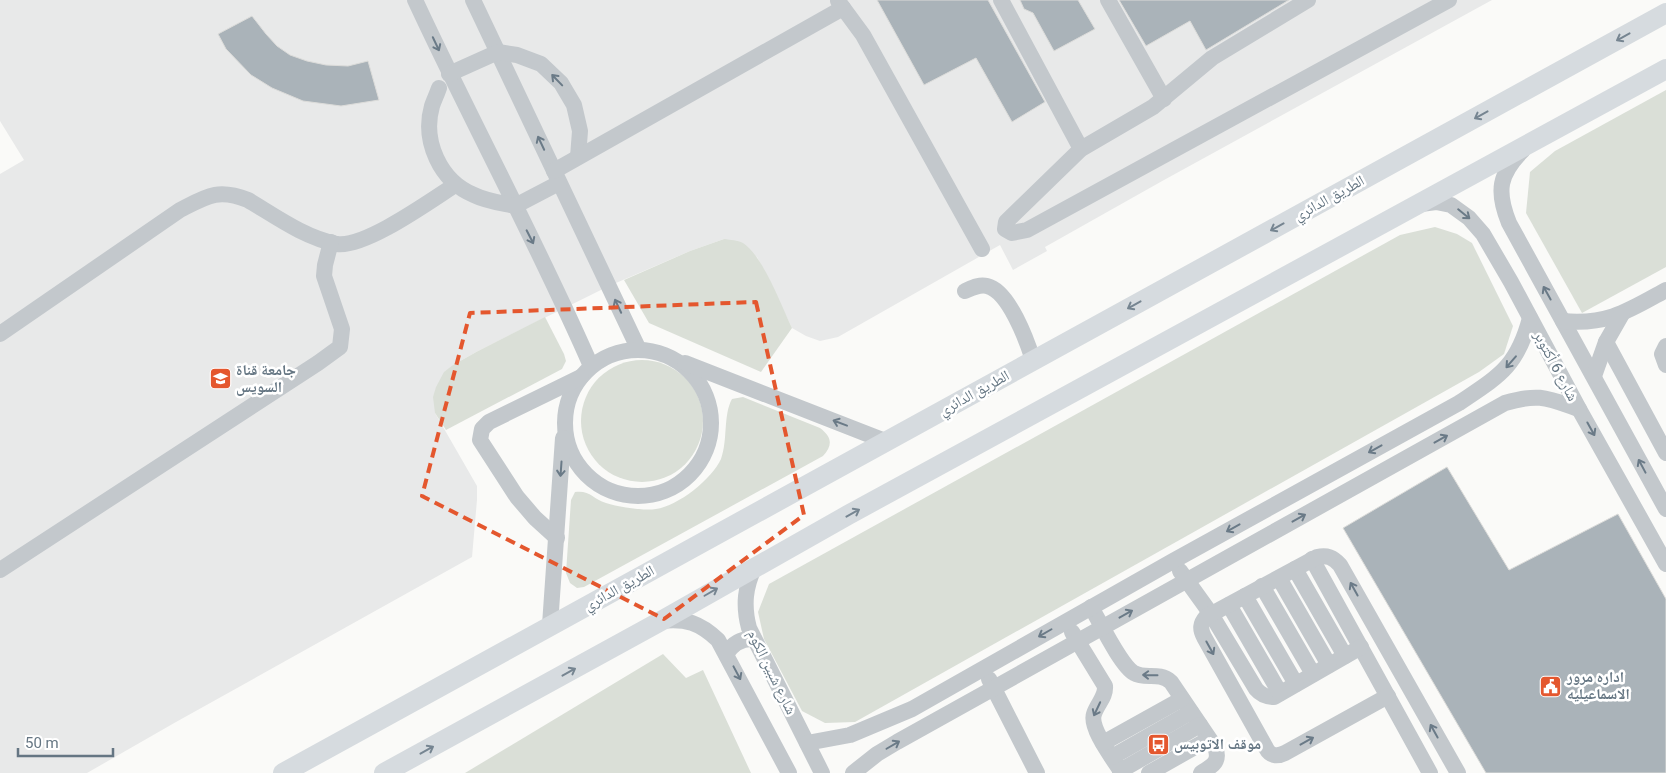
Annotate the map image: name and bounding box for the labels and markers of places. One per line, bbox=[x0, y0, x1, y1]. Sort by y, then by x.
place label: جامعة قناة السويس bbox=[236, 361, 296, 396]
school or university icon: جامعة قناة السويس bbox=[208, 367, 232, 391]
place label: اداره مرور الاسماعيليه bbox=[1566, 668, 1630, 703]
public building icon: اداره مرور الاسماعيليه bbox=[1539, 674, 1563, 698]
bus stop icon: موقف الاتوبيس bbox=[1146, 732, 1170, 756]
place label: موقف الاتوبيس bbox=[1174, 735, 1261, 753]

